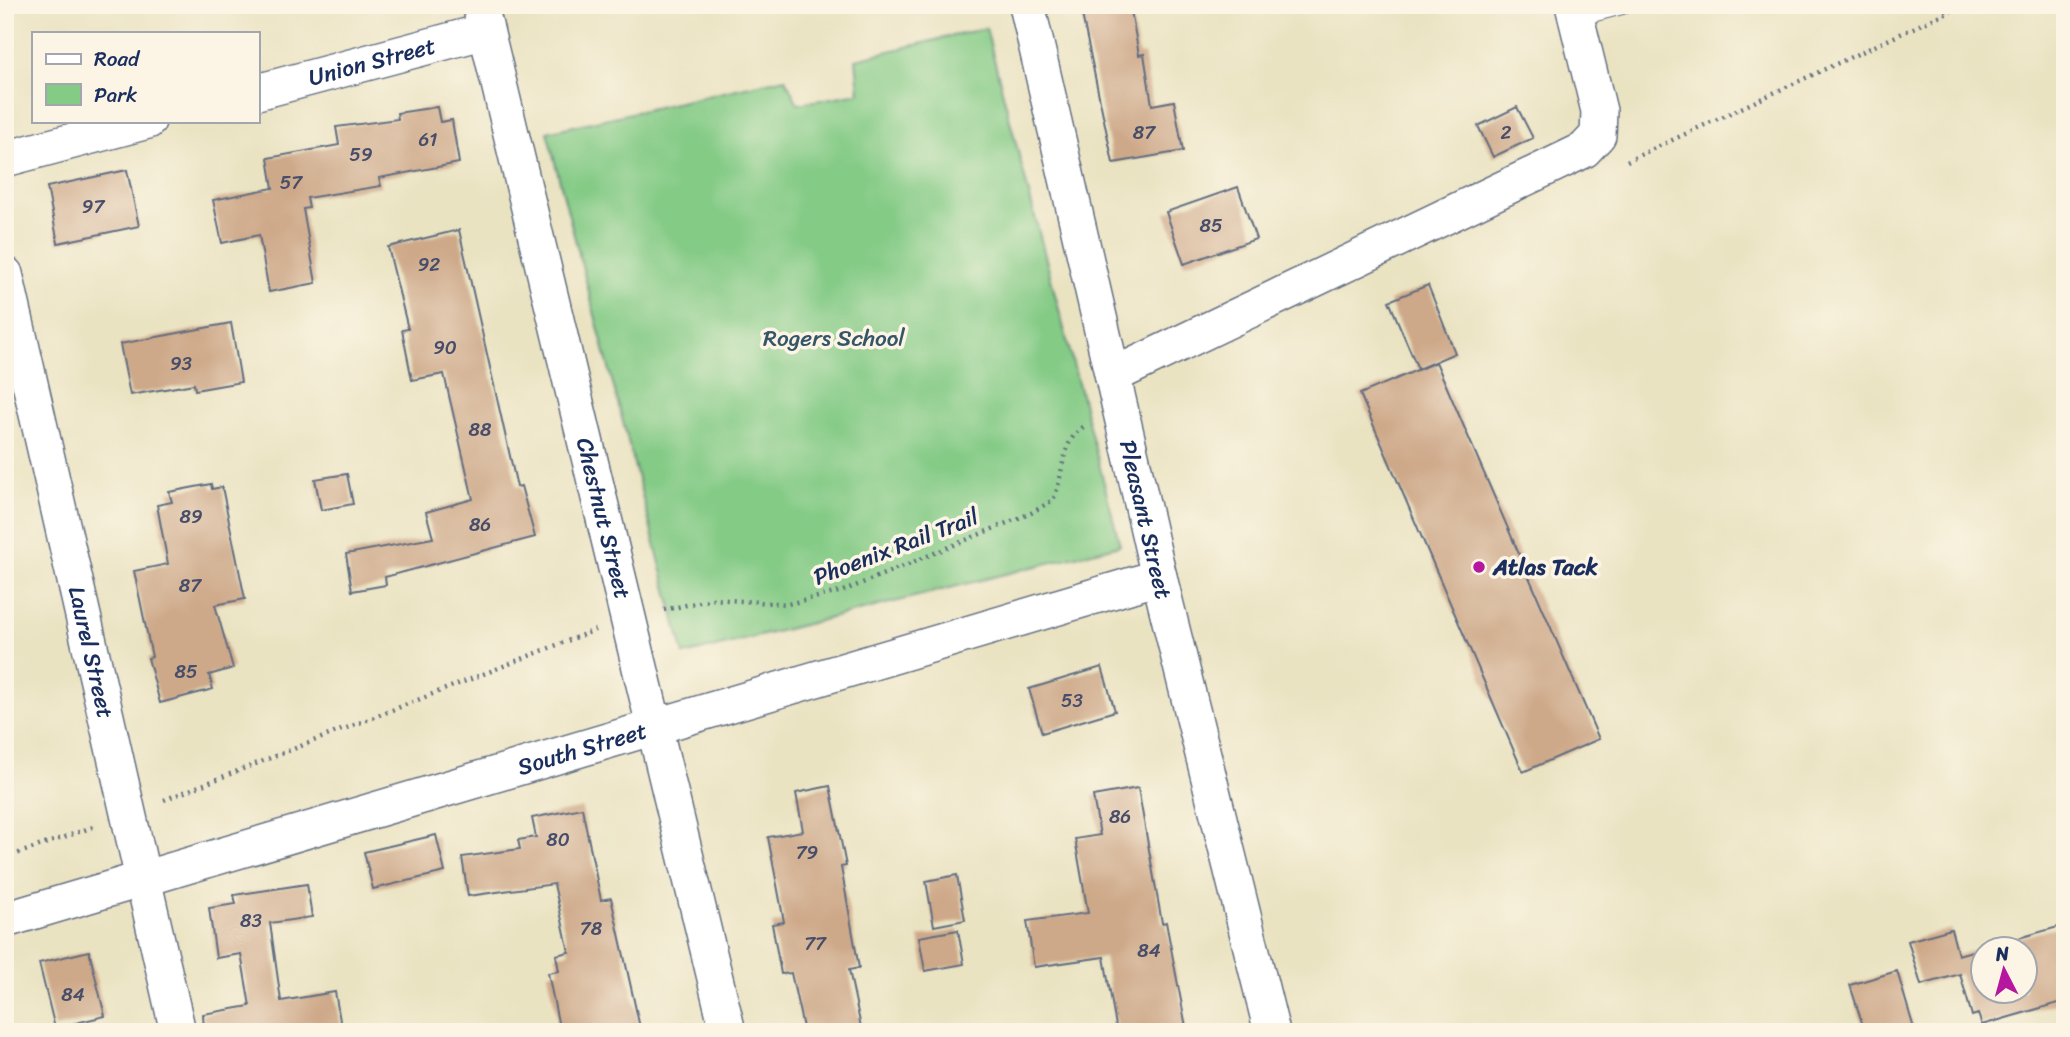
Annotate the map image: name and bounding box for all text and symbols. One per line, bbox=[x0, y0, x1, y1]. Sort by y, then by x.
street label: Union Street bbox=[304, 25, 440, 98]
legend bbox=[32, 32, 259, 122]
text: Road bbox=[94, 40, 141, 78]
text: Park bbox=[94, 76, 137, 114]
house number: 87 bbox=[1133, 116, 1156, 149]
house number: 2 bbox=[1501, 116, 1512, 149]
house number: 61 bbox=[419, 123, 437, 156]
house number: 59 bbox=[349, 138, 373, 171]
house number: 57 bbox=[280, 166, 303, 199]
house number: 97 bbox=[82, 190, 105, 223]
house number: 85 bbox=[1199, 209, 1223, 242]
house number: 92 bbox=[418, 248, 440, 281]
park label: Rogers School bbox=[763, 318, 905, 359]
house number: 90 bbox=[433, 331, 457, 364]
house number: 93 bbox=[170, 347, 193, 380]
house number: 88 bbox=[469, 413, 492, 446]
street label: Chestnut Street bbox=[564, 433, 644, 603]
street label: Pleasant Street bbox=[1108, 436, 1184, 603]
street label: Phoenix Rail Trail bbox=[807, 496, 985, 597]
house number: 89 bbox=[179, 500, 203, 533]
house number: 86 bbox=[469, 508, 491, 541]
place label: Atlas Tack bbox=[1492, 547, 1598, 588]
marker: Atlas Tack bbox=[1471, 559, 1487, 575]
house number: 87 bbox=[179, 569, 202, 602]
street label: Laurel Street bbox=[56, 582, 126, 722]
house number: 85 bbox=[174, 655, 198, 688]
house number: 53 bbox=[1061, 684, 1084, 717]
street label: South Street bbox=[512, 710, 652, 787]
house number: 86 bbox=[1109, 800, 1131, 833]
house number: 80 bbox=[546, 823, 570, 856]
house number: 79 bbox=[796, 836, 818, 869]
house number: 83 bbox=[240, 904, 263, 937]
house number: 78 bbox=[580, 912, 603, 945]
house number: 77 bbox=[804, 927, 827, 960]
house number: 84 bbox=[1137, 934, 1161, 967]
north arrow bbox=[1968, 936, 2038, 1006]
text: N bbox=[1993, 936, 2011, 971]
house number: 84 bbox=[61, 978, 85, 1011]

